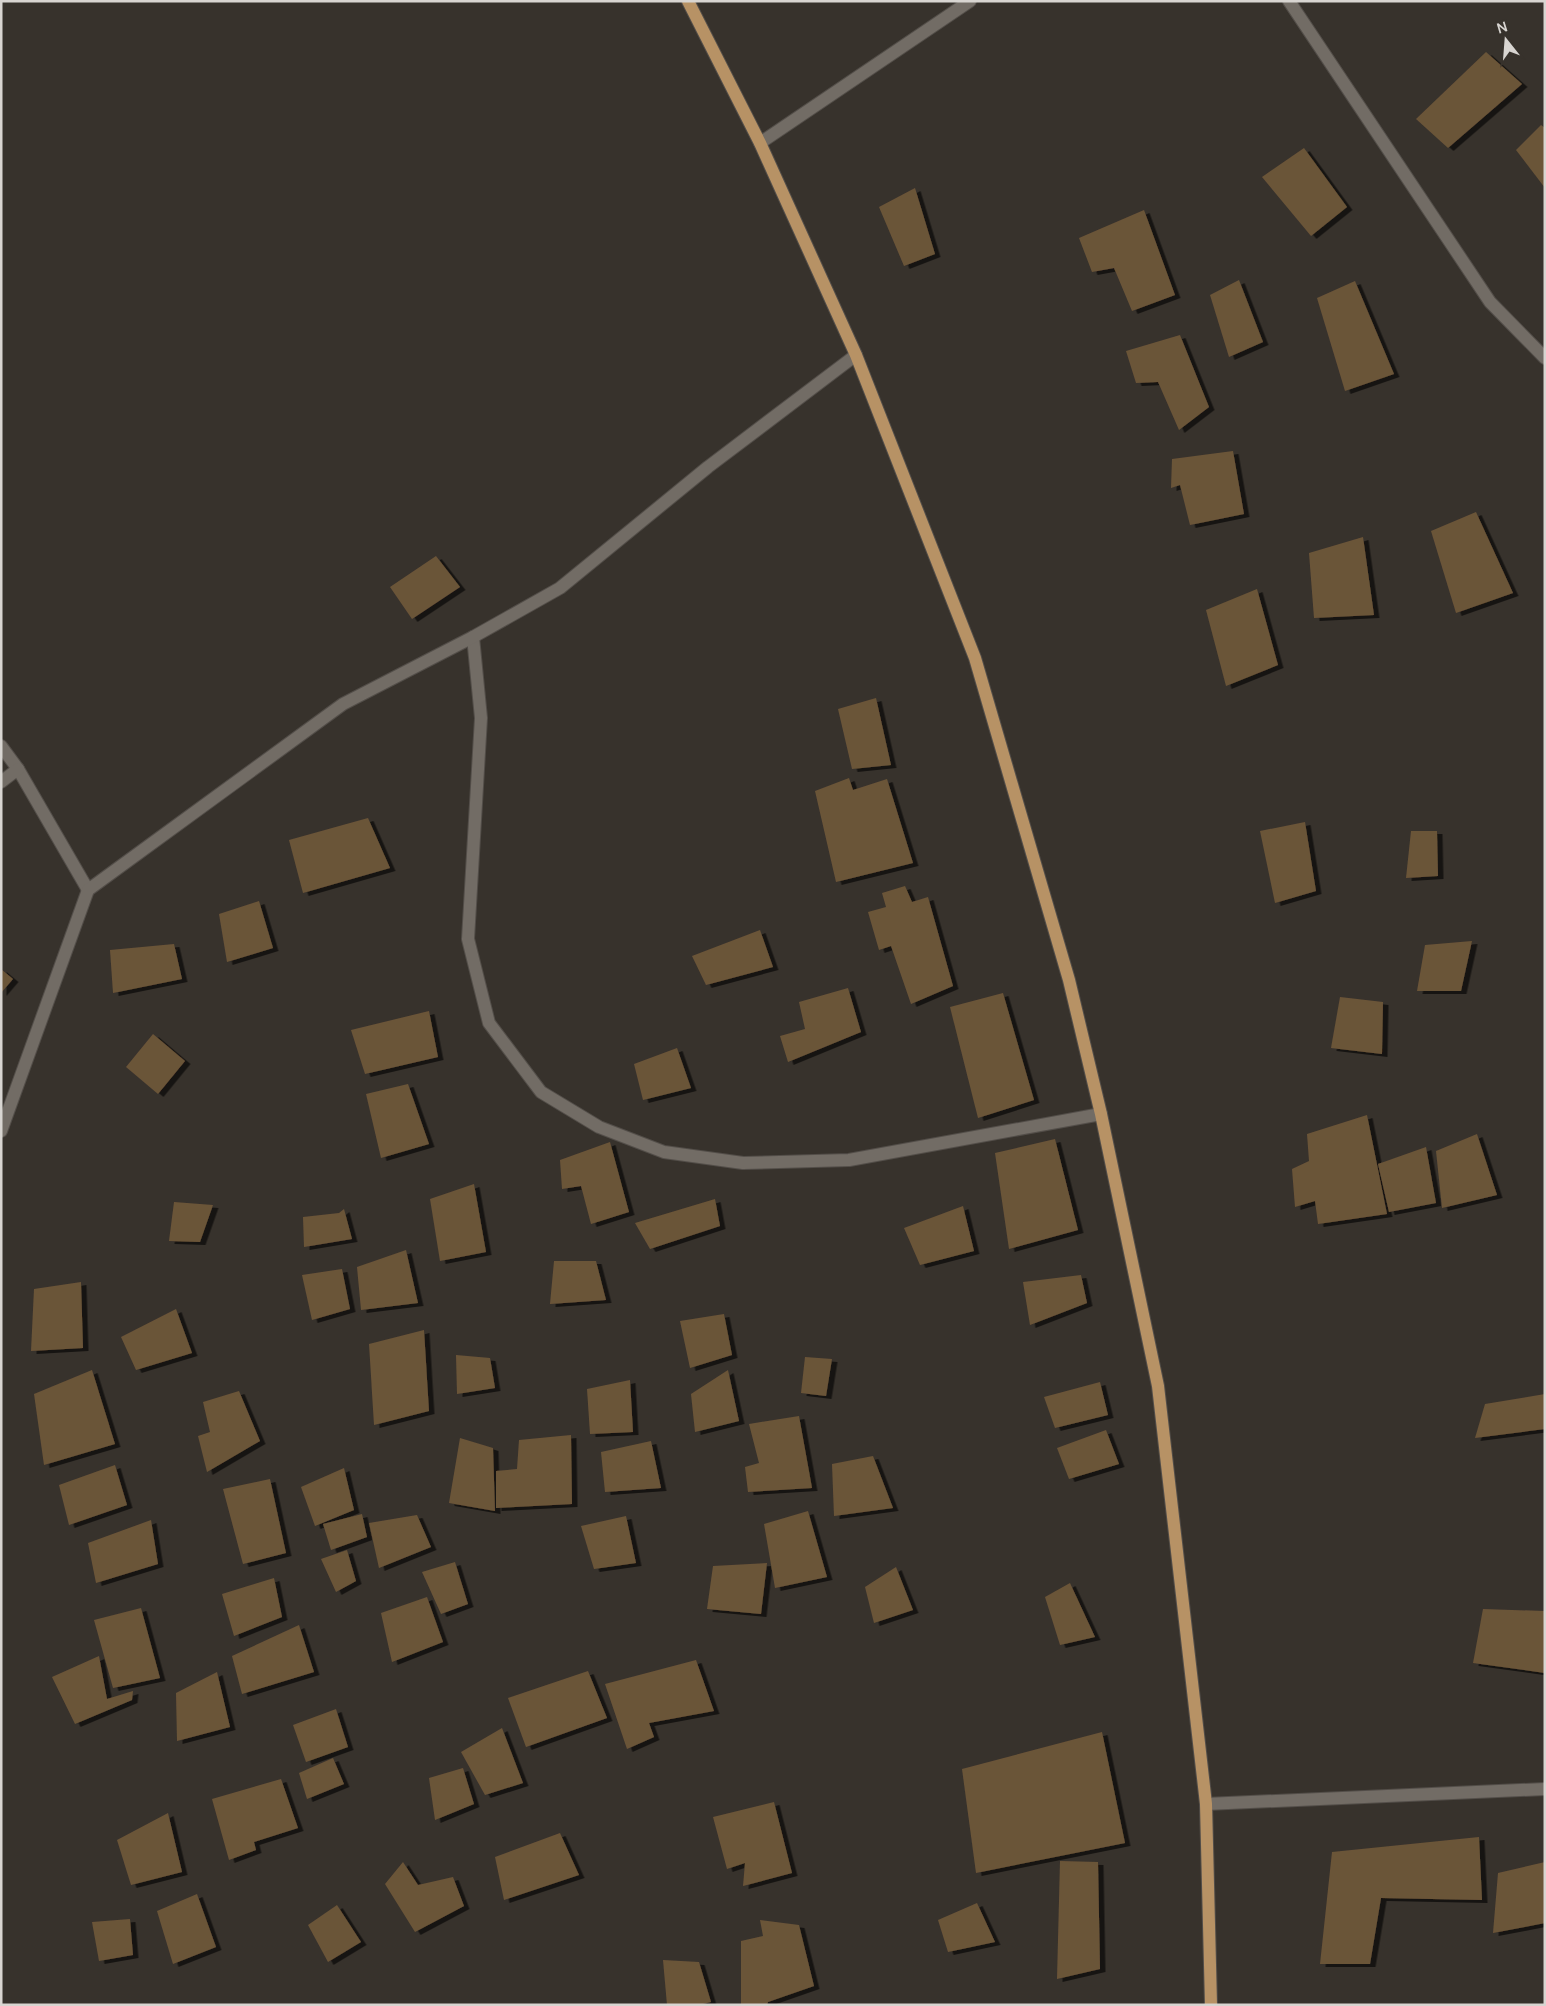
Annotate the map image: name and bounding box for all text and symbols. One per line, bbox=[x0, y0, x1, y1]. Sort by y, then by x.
north arrow bbox=[1481, 15, 1531, 65]
text: N bbox=[1494, 17, 1510, 38]

